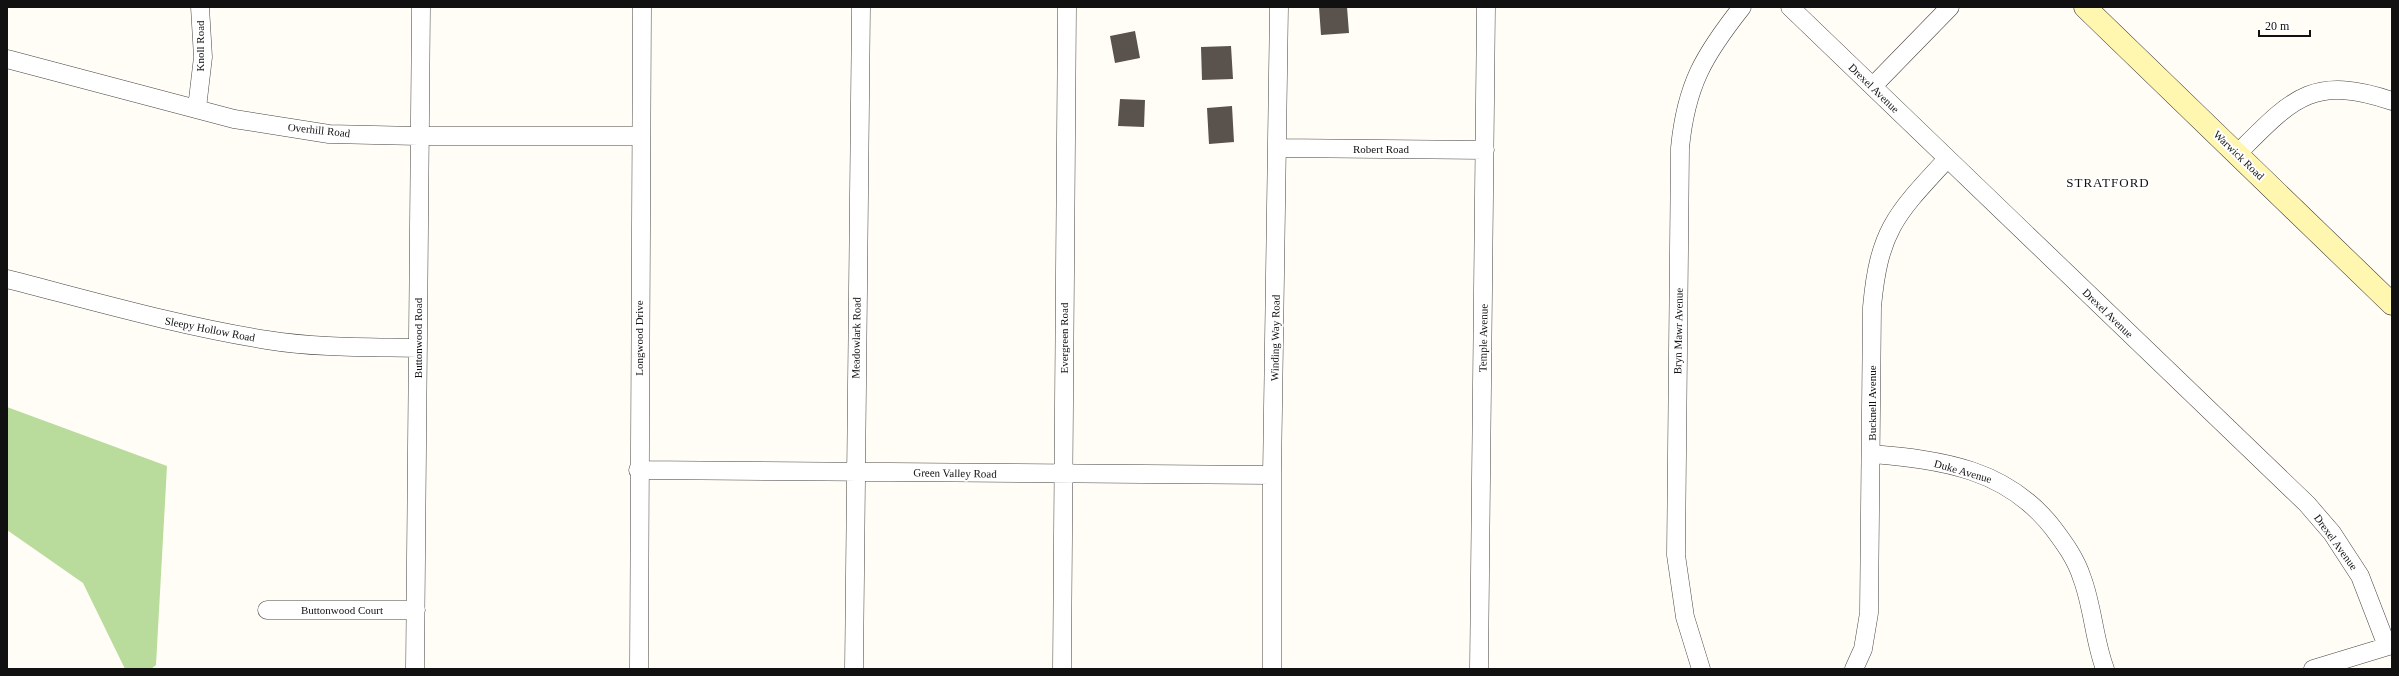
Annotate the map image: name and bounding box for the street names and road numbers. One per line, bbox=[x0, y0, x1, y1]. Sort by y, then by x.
street label: Knoll Road bbox=[194, 20, 206, 72]
street label: Drexel Avenue bbox=[1846, 61, 1902, 115]
street label: Overhill Road bbox=[287, 121, 351, 139]
street label: Warwick Road bbox=[2211, 128, 2267, 182]
street label: Robert Road bbox=[1353, 143, 1409, 155]
street label: Drexel Avenue bbox=[2080, 286, 2136, 340]
street label: Bryn Mawr Avenue bbox=[1671, 288, 1685, 374]
street label: Winding Way Road bbox=[1268, 294, 1282, 381]
street label: Buttonwood Road bbox=[412, 297, 424, 378]
street label: Meadowlark Road bbox=[849, 297, 863, 379]
street label: Longwood Drive bbox=[633, 300, 645, 376]
street label: Evergreen Road bbox=[1058, 302, 1070, 373]
street label: Temple Avenue bbox=[1476, 304, 1490, 372]
street label: Sleepy Hollow Road bbox=[164, 314, 257, 344]
street label: Bucknell Avenue bbox=[1866, 365, 1878, 441]
street label: Duke Avenue bbox=[1933, 457, 1993, 485]
street label: Green Valley Road bbox=[913, 466, 997, 480]
street label: Drexel Avenue bbox=[2312, 512, 2360, 572]
street label: Buttonwood Court bbox=[301, 604, 383, 616]

